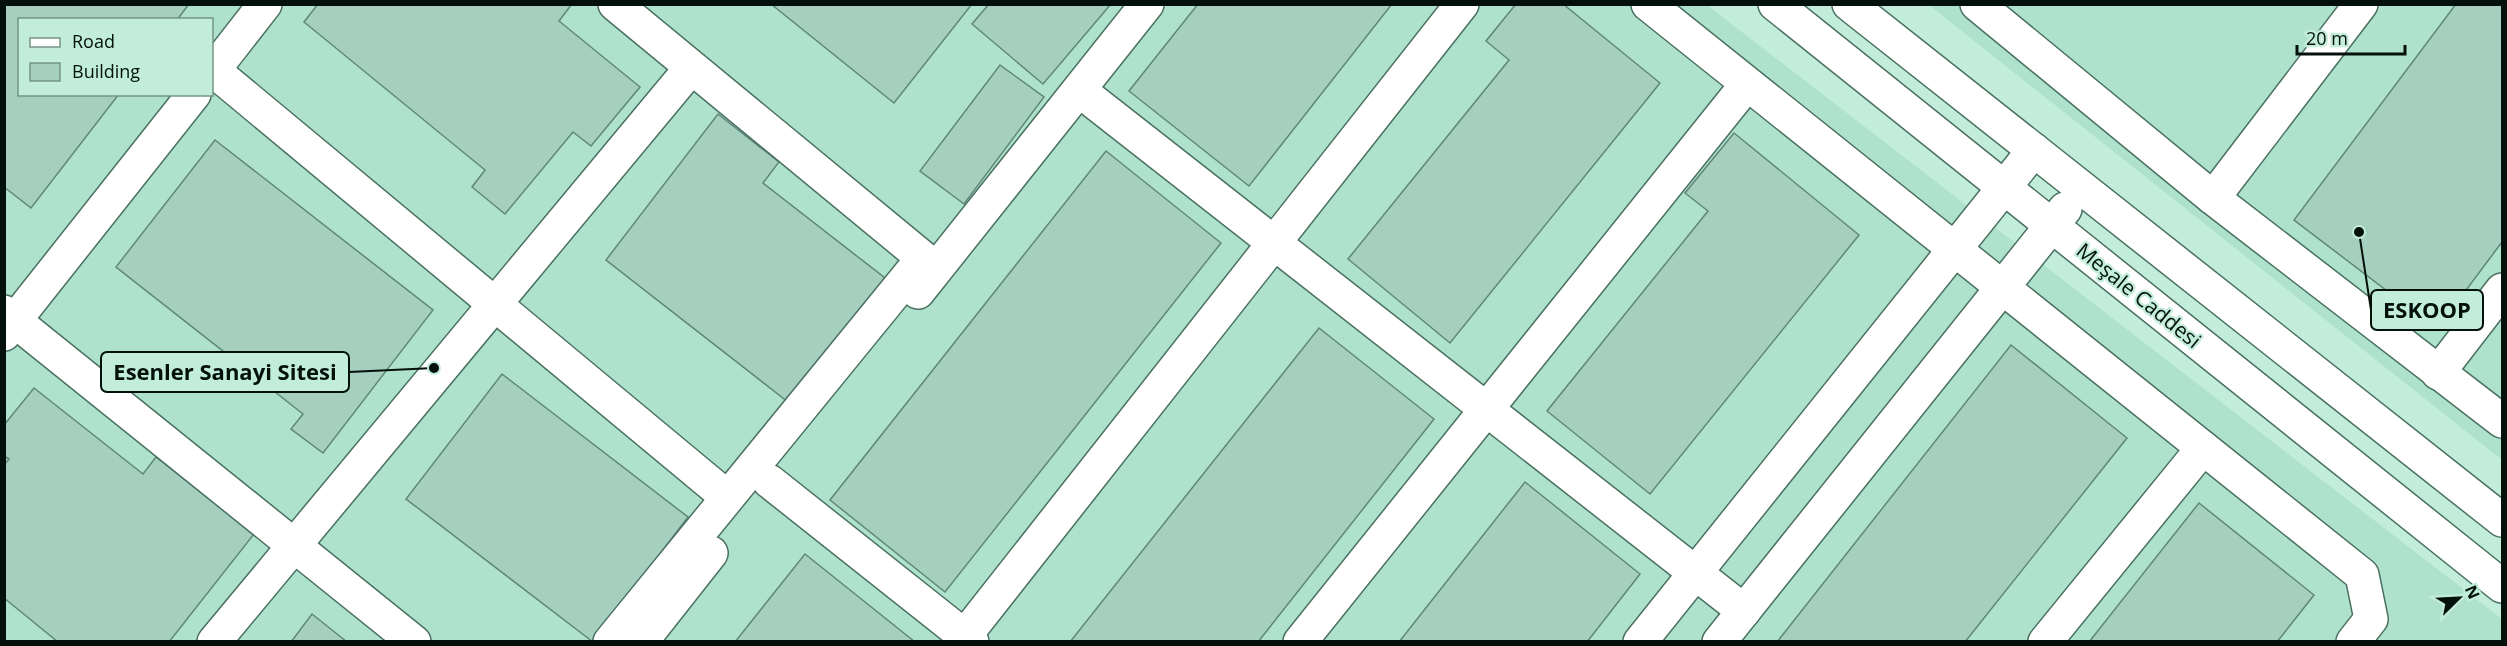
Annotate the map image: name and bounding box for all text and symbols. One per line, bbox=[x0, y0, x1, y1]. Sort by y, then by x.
legend bbox=[18, 18, 213, 96]
scale bar bbox=[2297, 18, 2405, 56]
text: 20 m bbox=[2306, 26, 2348, 50]
text: Road bbox=[72, 29, 115, 53]
text: Building bbox=[72, 59, 140, 83]
street label: Meşale Caddesi bbox=[2071, 236, 2207, 354]
callout: ESKOOP bbox=[2371, 290, 2483, 330]
text: ESKOOP bbox=[2383, 294, 2471, 324]
callout: Esenler Sanayi Sitesi bbox=[101, 352, 349, 392]
text: Esenler Sanayi Sitesi bbox=[113, 356, 337, 386]
north arrow bbox=[2429, 568, 2489, 628]
text: N bbox=[2460, 581, 2485, 602]

